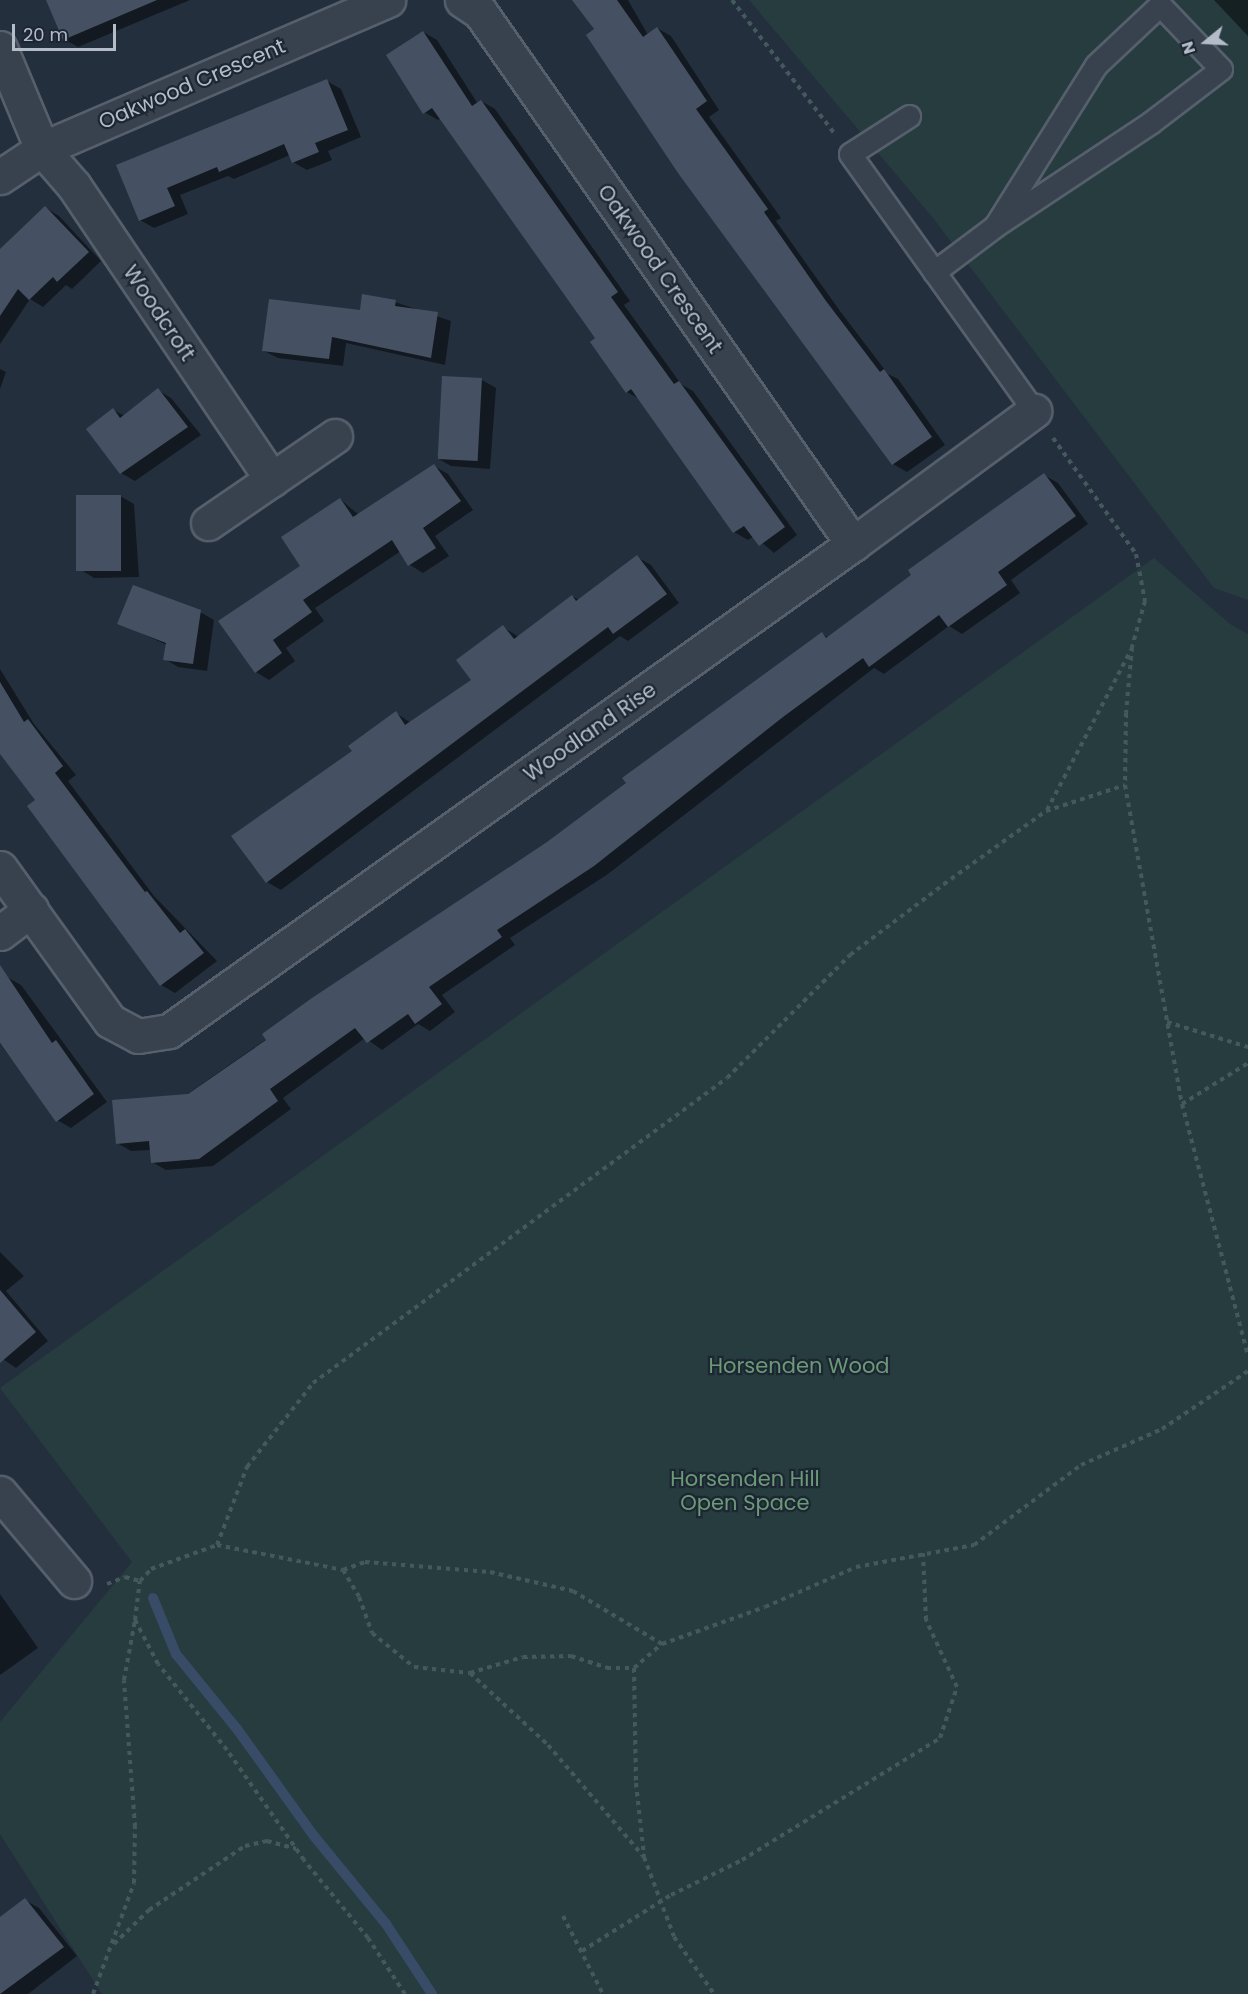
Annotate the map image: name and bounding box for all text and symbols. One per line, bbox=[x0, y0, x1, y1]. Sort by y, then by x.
scale bar bbox=[15, 12, 118, 50]
north arrow bbox=[1176, 12, 1236, 72]
text: 20 m bbox=[23, 22, 68, 47]
street label: Oakwood Crescent bbox=[95, 33, 289, 135]
text: N bbox=[1176, 38, 1201, 57]
street label: Oakwood Crescent bbox=[592, 180, 728, 358]
street label: Woodcroft bbox=[118, 260, 200, 366]
street label: Woodland Rise bbox=[519, 677, 661, 787]
park label: Horsenden Wood bbox=[708, 1353, 890, 1379]
park label: Horsenden Hill Open Space bbox=[670, 1466, 820, 1516]

